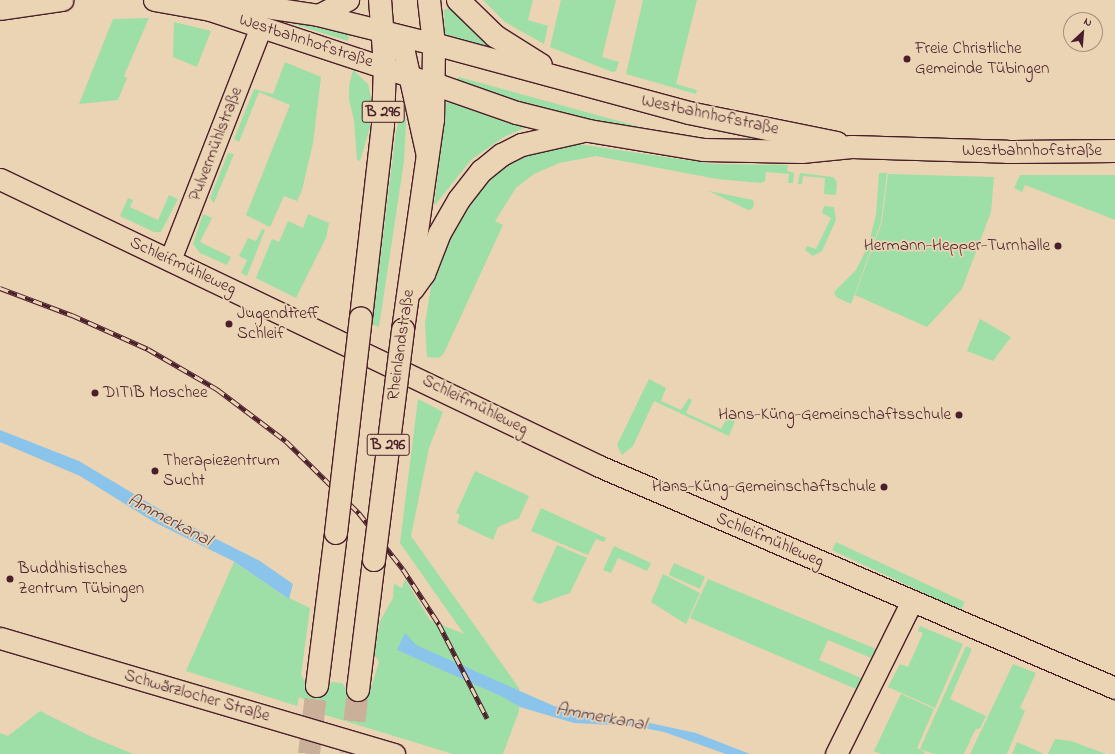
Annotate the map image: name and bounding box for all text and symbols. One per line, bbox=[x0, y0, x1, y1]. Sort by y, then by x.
street label: Westbahnhofstraße bbox=[236, 10, 376, 72]
north arrow bbox=[1063, 12, 1103, 52]
text: N bbox=[1081, 13, 1095, 31]
place label: Freie Christliche Gemeinde Tübingen bbox=[915, 39, 1049, 79]
marker: Freie Christliche Gemeinde Tübingen bbox=[902, 54, 912, 64]
street label: Pulvermühlstraße bbox=[185, 84, 247, 204]
street label: Westbahnhofstraße bbox=[639, 90, 781, 140]
road number: B 296 bbox=[361, 98, 405, 126]
street label: Westbahnhofstraße bbox=[962, 141, 1102, 161]
street label: Schleifmühleweg bbox=[126, 232, 240, 300]
place label: Hermann-Hepper-Turnhalle bbox=[864, 236, 1050, 256]
marker: Hermann-Hepper-Turnhalle bbox=[1053, 241, 1063, 251]
street label: Rheinlandstraße bbox=[383, 288, 419, 402]
place label: Jugendtreff Schleif bbox=[237, 304, 319, 344]
marker: Jugendtreff Schleif bbox=[224, 319, 234, 329]
street label: Schleifmühleweg bbox=[419, 371, 531, 439]
place label: DITIB Moschee bbox=[103, 383, 208, 403]
marker: DITIB Moschee bbox=[90, 388, 100, 398]
place label: Hans-Küng-Gemeinschaftsschule bbox=[718, 405, 951, 425]
marker: Hans-Küng-Gemeinschaftsschule bbox=[954, 410, 964, 420]
road number: B 296 bbox=[366, 431, 410, 459]
place label: Therapiezentrum Sucht bbox=[163, 451, 280, 491]
marker: Therapiezentrum Sucht bbox=[150, 466, 160, 476]
place label: Hans-Küng-Gemeinschaftschule bbox=[652, 477, 876, 497]
marker: Hans-Küng-Gemeinschaftschule bbox=[879, 482, 889, 492]
water label: Ammerkanal bbox=[123, 490, 215, 552]
street label: Schleifmühleweg bbox=[713, 508, 827, 572]
place label: Buddhistisches Zentrum Tübingen bbox=[18, 559, 144, 599]
marker: Buddhistisches Zentrum Tübingen bbox=[5, 574, 15, 584]
street label: Schwärzlocher Straße bbox=[122, 665, 272, 727]
water label: Ammerkanal bbox=[554, 699, 648, 737]

